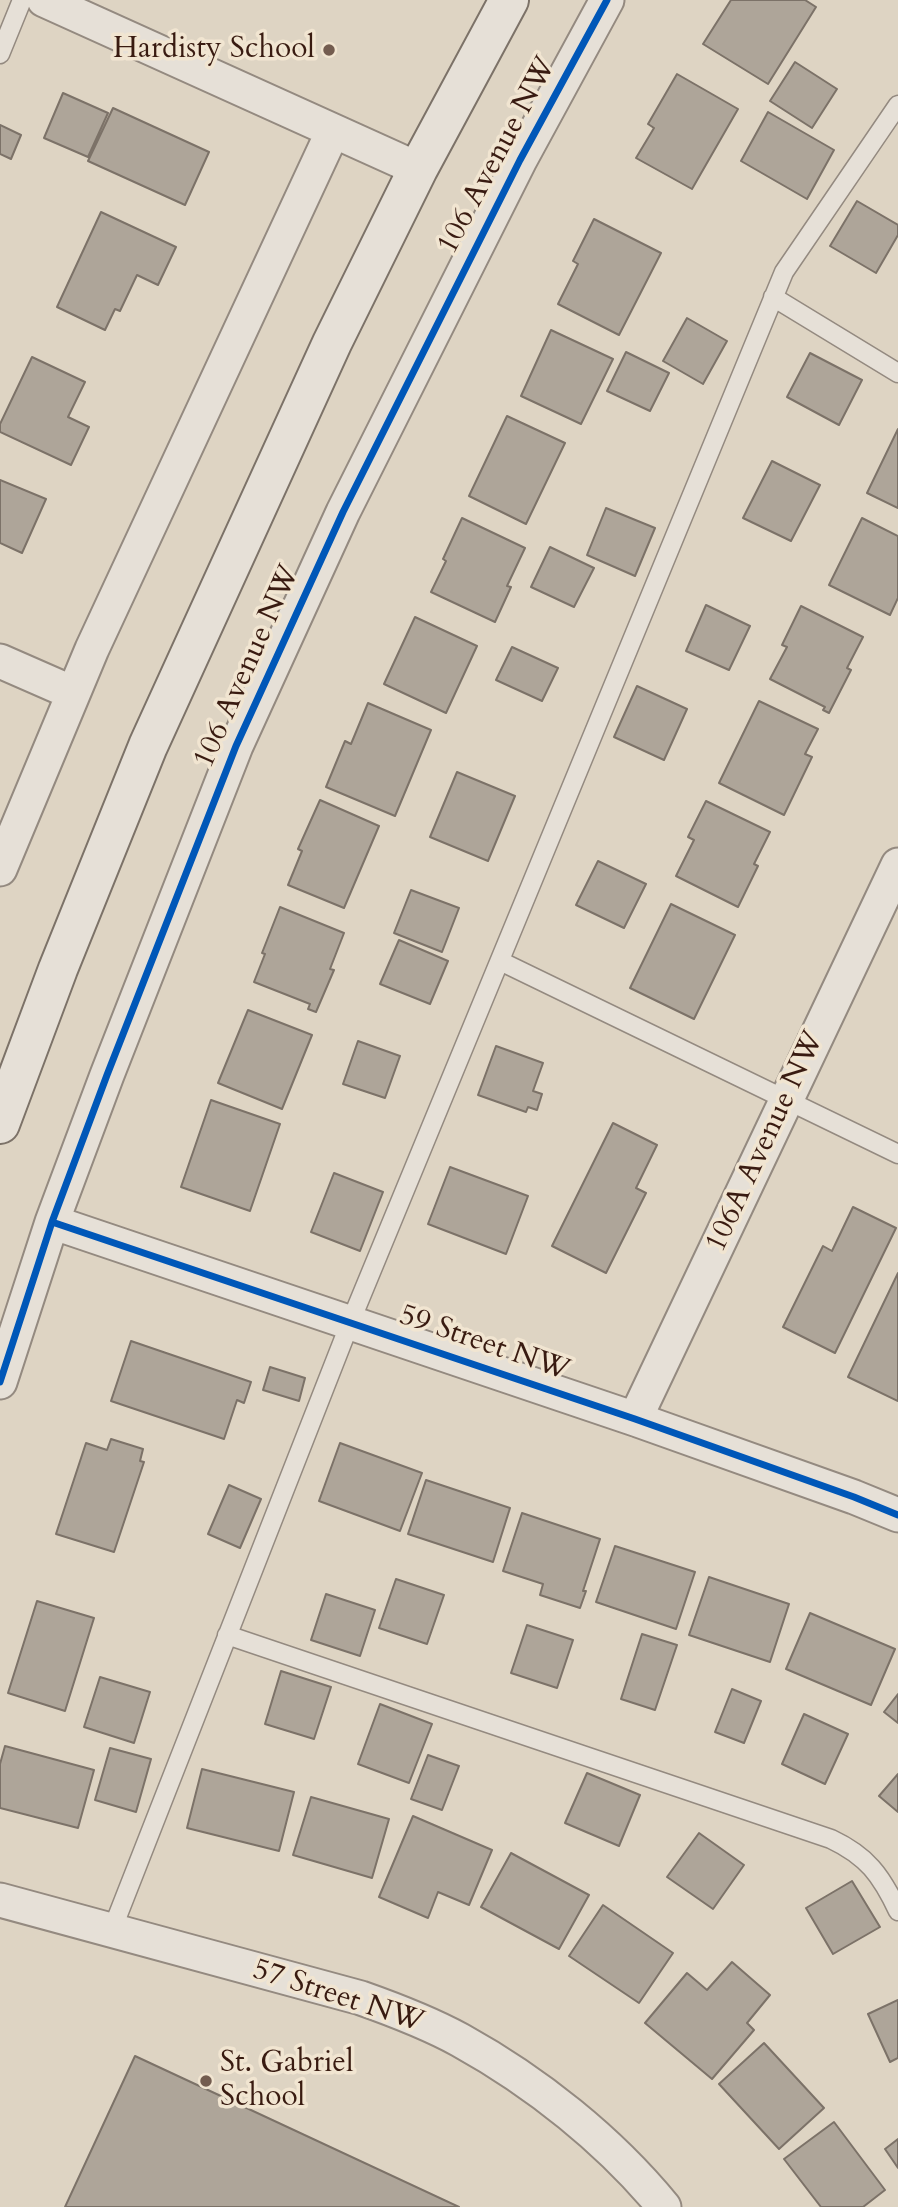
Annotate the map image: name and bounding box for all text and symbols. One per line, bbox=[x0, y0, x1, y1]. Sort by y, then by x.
place label: Hardisty School bbox=[113, 32, 315, 68]
marker: Hardisty School bbox=[321, 42, 337, 58]
street label: 106 Avenue NW bbox=[431, 51, 565, 261]
street label: 106 Avenue NW bbox=[187, 560, 309, 774]
street label: 106A Avenue NW bbox=[699, 1026, 833, 1258]
street label: 59 Street NW bbox=[394, 1298, 574, 1390]
street label: 57 Street NW bbox=[248, 1952, 428, 2042]
place label: St. Gabriel School bbox=[220, 2046, 354, 2116]
marker: St. Gabriel School bbox=[198, 2073, 214, 2089]

